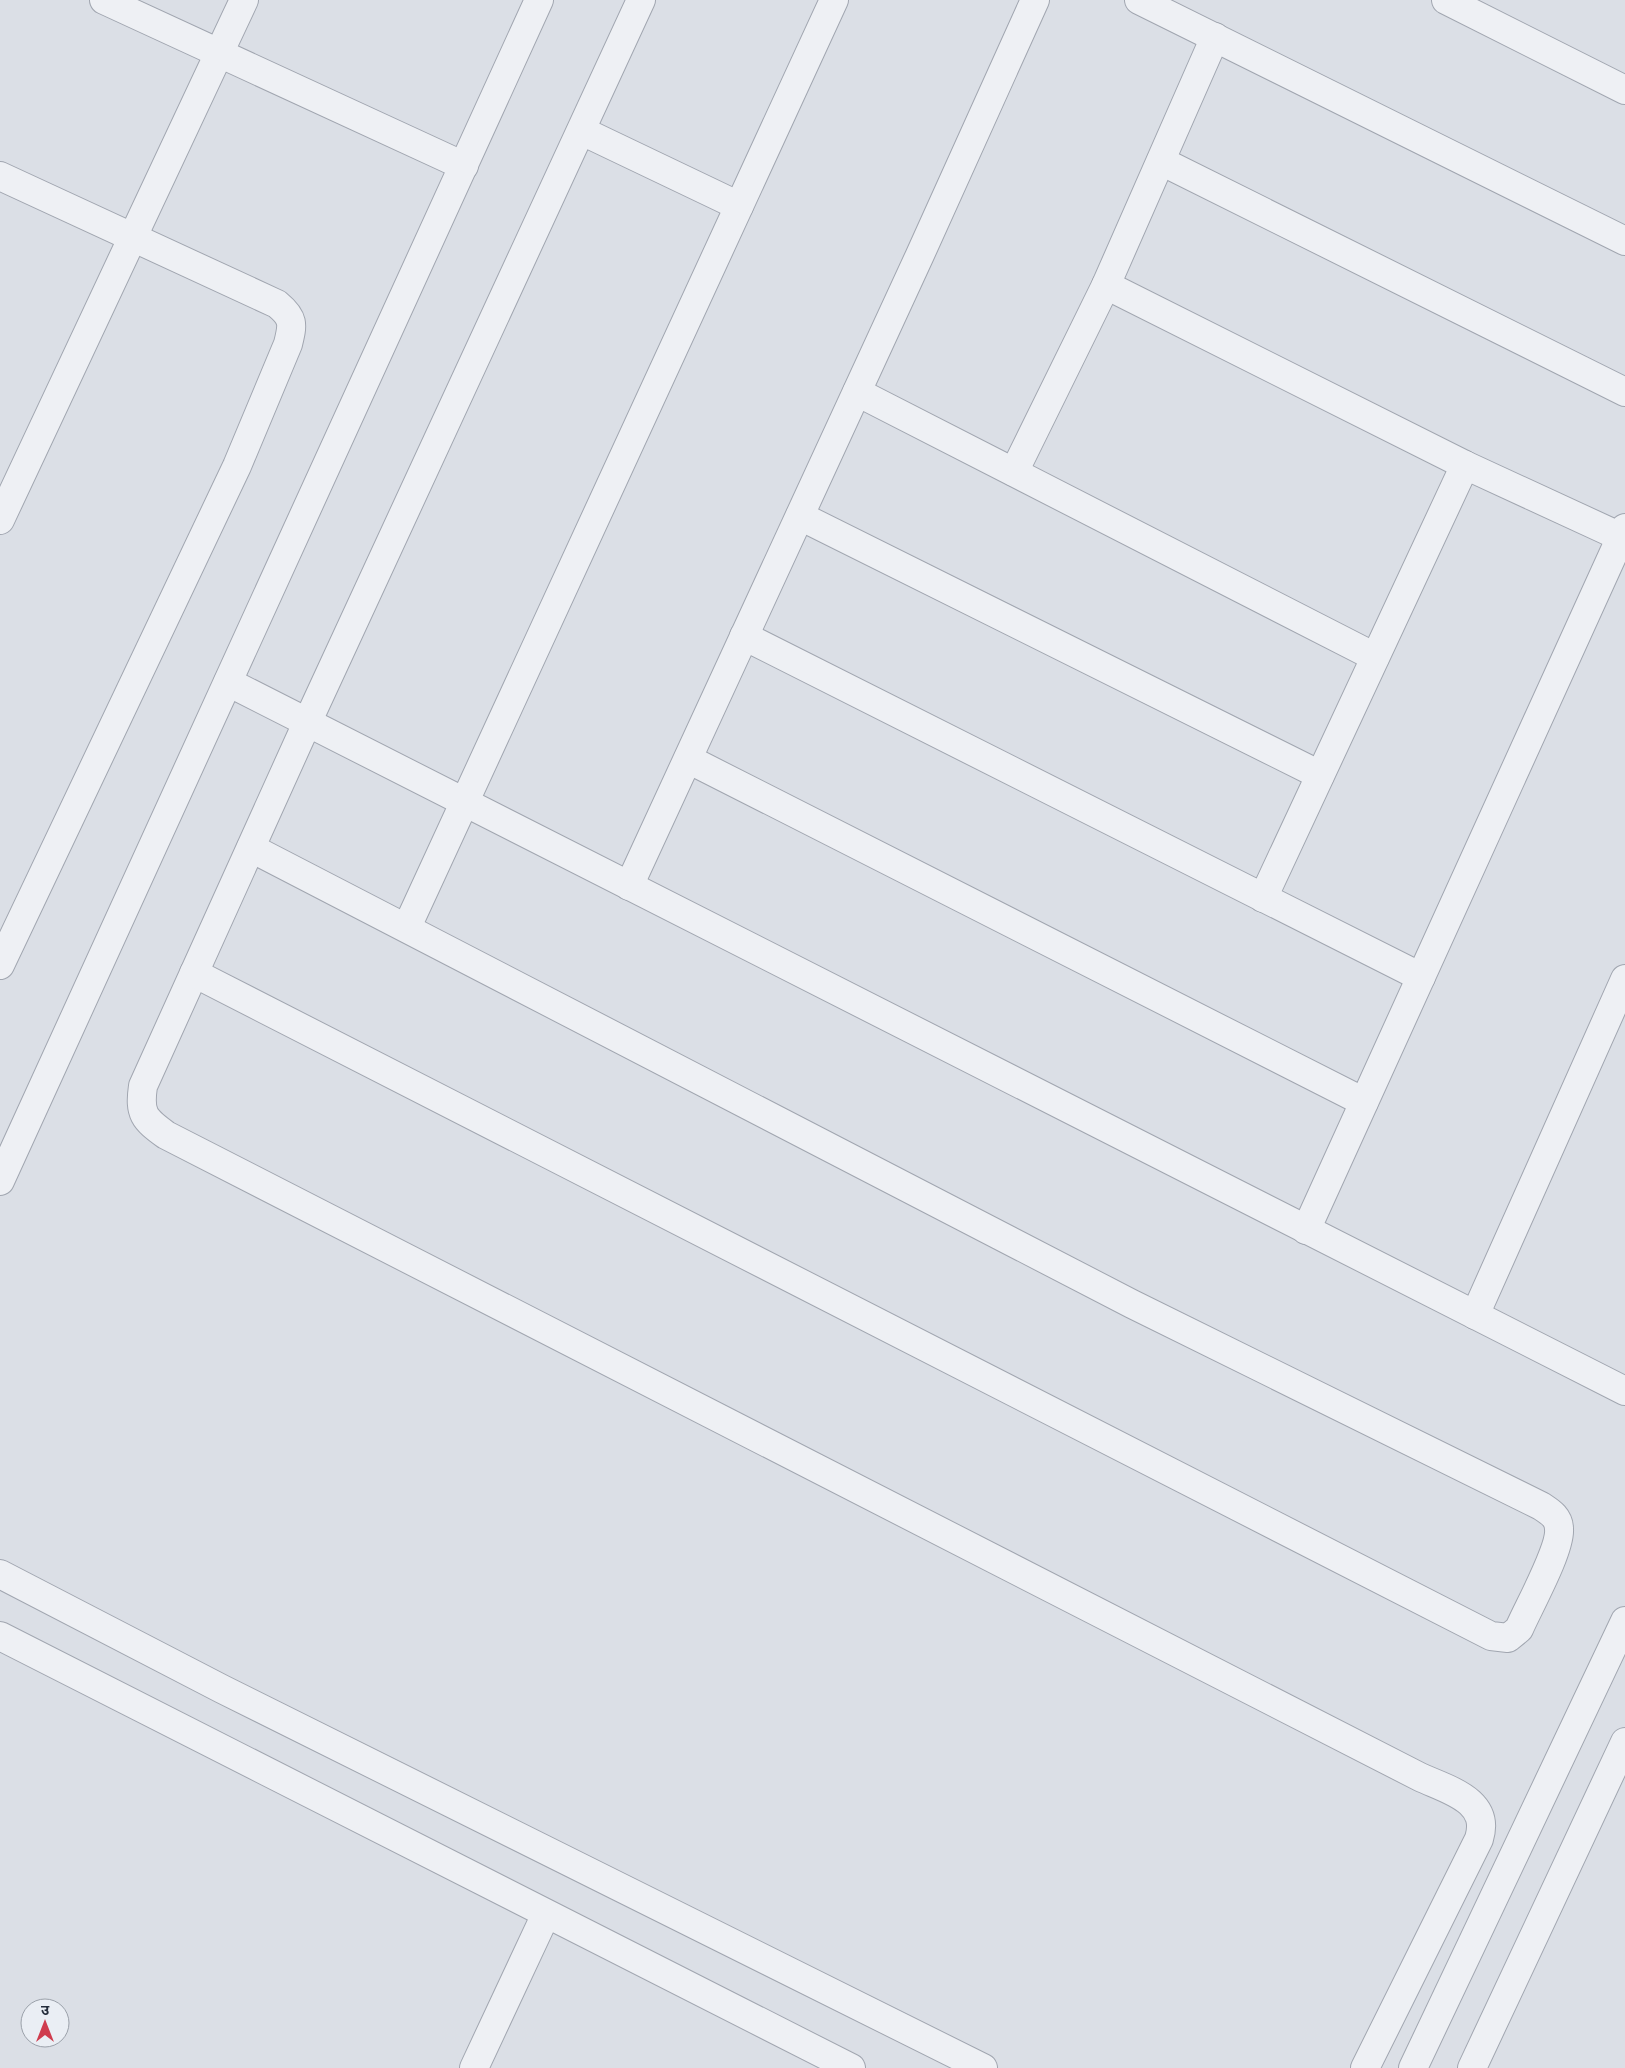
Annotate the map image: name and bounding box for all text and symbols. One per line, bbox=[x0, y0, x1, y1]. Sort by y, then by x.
north arrow bbox=[20, 1998, 70, 2048]
text: उ bbox=[41, 2003, 50, 2020]

